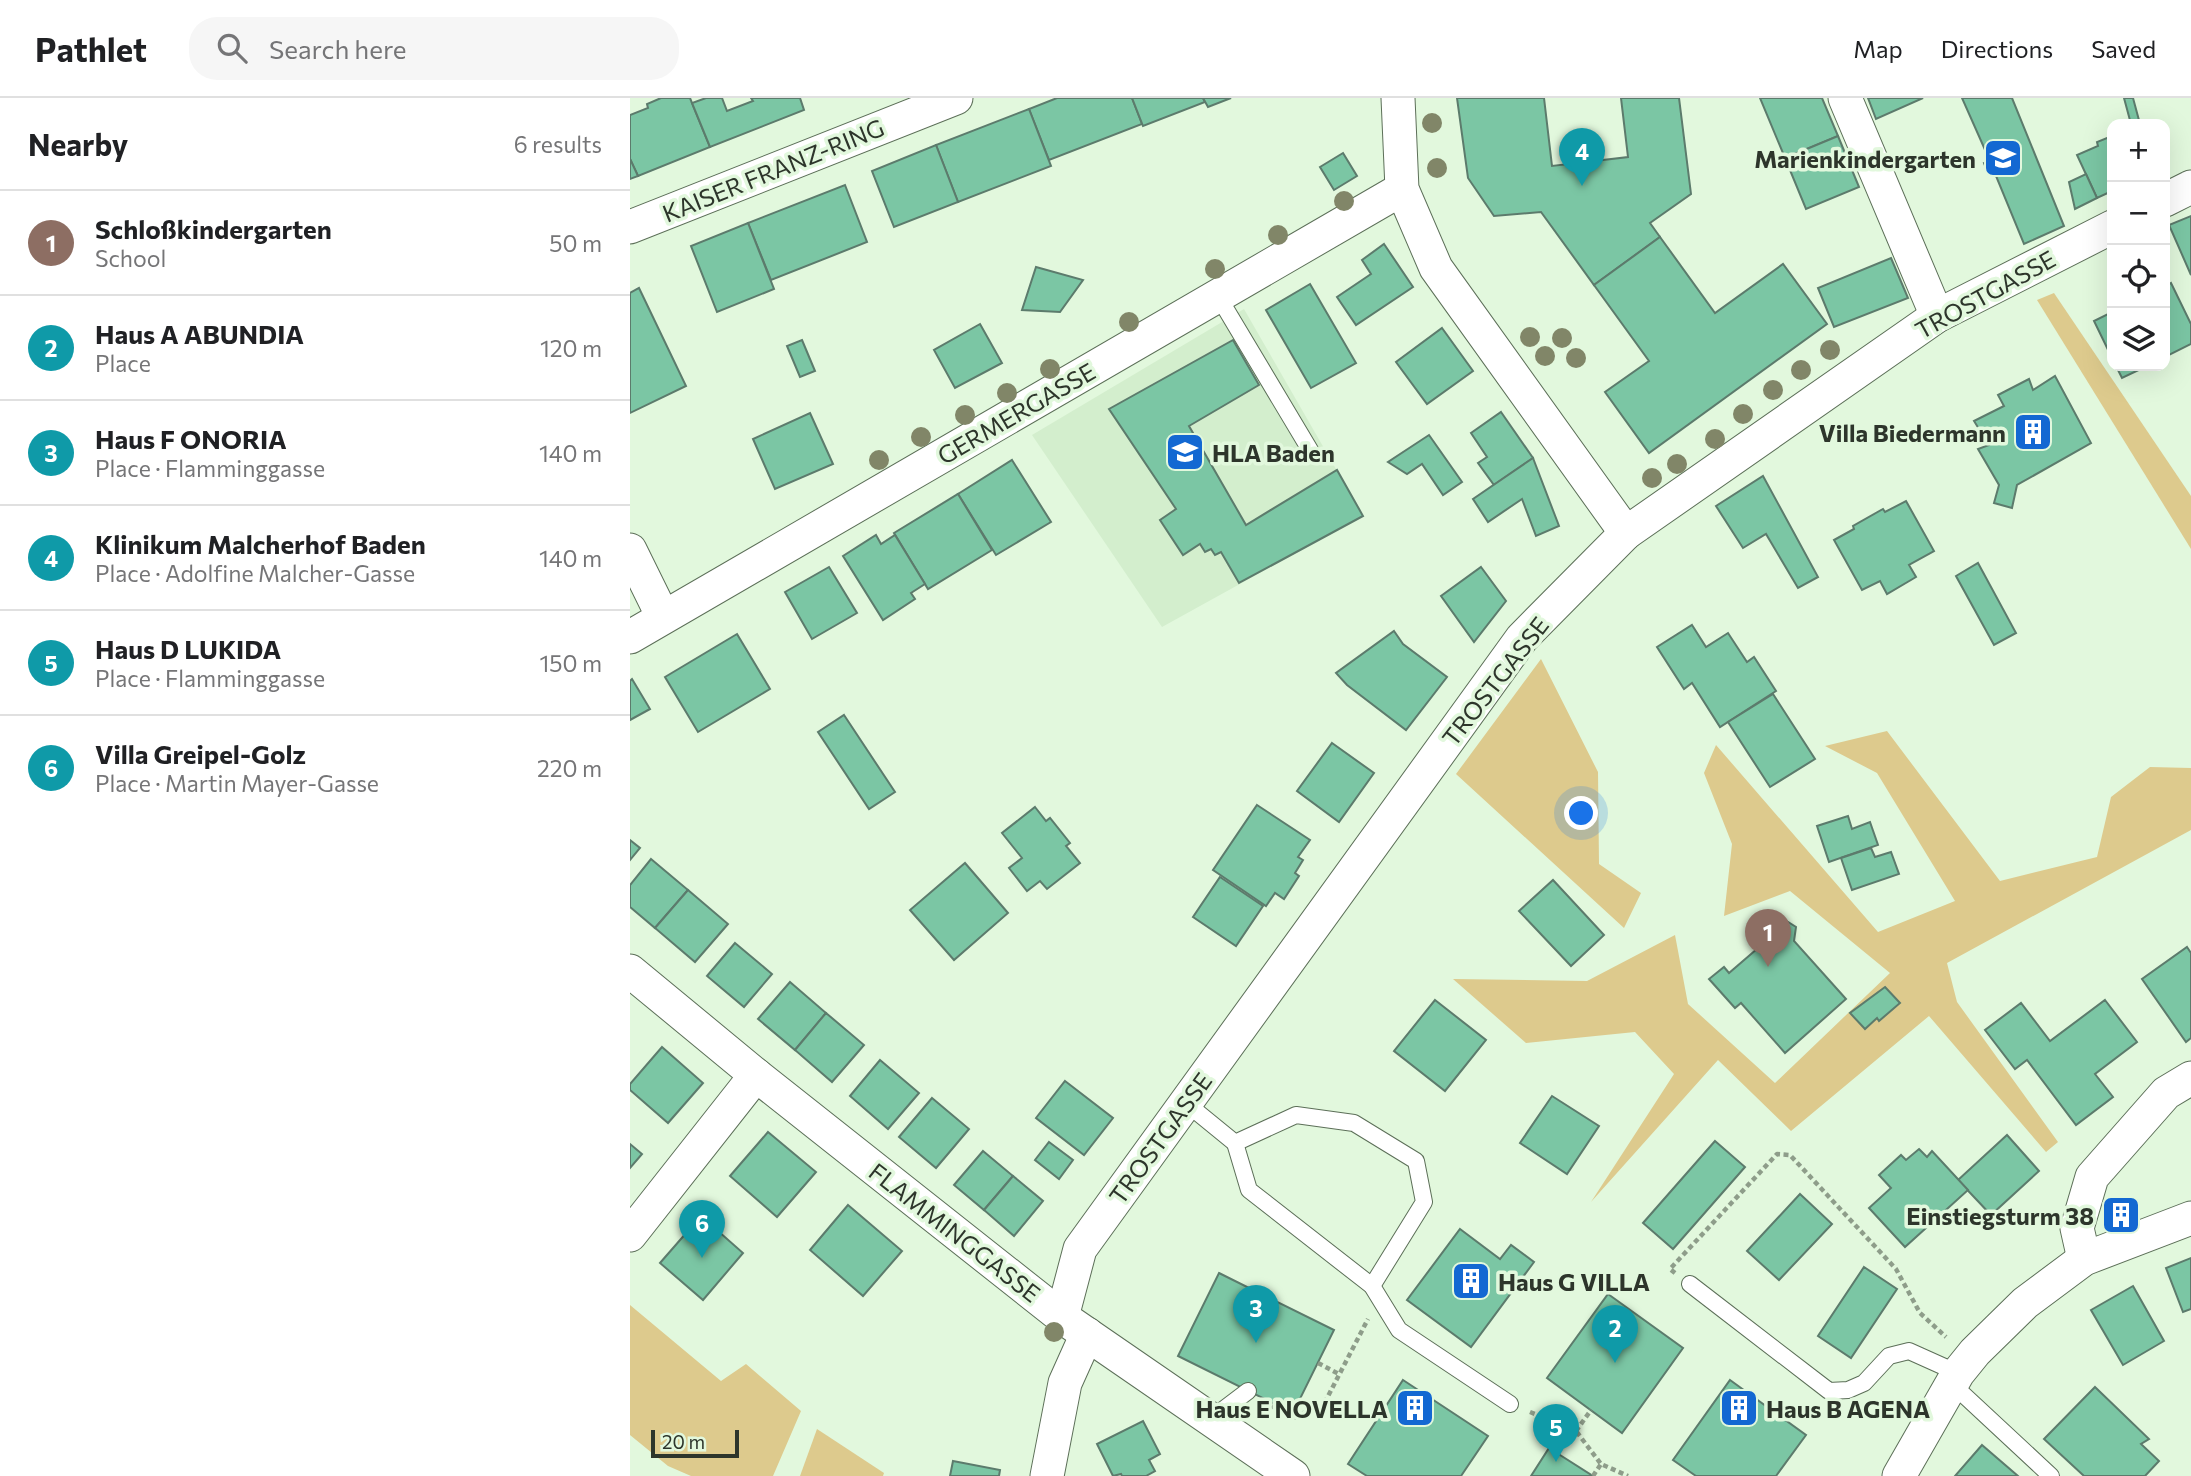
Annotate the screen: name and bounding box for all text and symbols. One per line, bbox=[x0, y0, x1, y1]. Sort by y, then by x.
search box bbox=[189, 17, 679, 80]
text: Pathlet bbox=[35, 28, 147, 69]
icon: search bbox=[213, 29, 251, 67]
text: Search here bbox=[269, 33, 407, 64]
text: Map bbox=[1853, 34, 1903, 63]
text: Directions bbox=[1941, 34, 2053, 63]
text: Saved bbox=[2091, 34, 2156, 63]
street label: KAISER FRANZ-RING bbox=[658, 112, 888, 228]
map controls bbox=[2107, 119, 2170, 371]
button: + bbox=[2107, 119, 2170, 182]
text: Nearby bbox=[28, 125, 128, 162]
pin: 4 bbox=[1559, 128, 1605, 186]
text: 6 results bbox=[514, 130, 602, 158]
school or university icon: Marienkindergarten bbox=[1982, 137, 2024, 179]
place label: Marienkindergarten bbox=[1754, 144, 1976, 173]
button: − bbox=[2107, 182, 2170, 245]
text: Schloßkindergarten bbox=[95, 213, 332, 244]
text: 1 bbox=[46, 229, 56, 257]
text: 50 m bbox=[549, 229, 602, 257]
text: School bbox=[95, 244, 166, 272]
street label: TROSTGASSE bbox=[1910, 244, 2060, 344]
button: locate bbox=[2107, 245, 2170, 308]
button: layers bbox=[2107, 308, 2170, 371]
text: Haus A ABUNDIA bbox=[95, 318, 304, 349]
text: 2 bbox=[44, 334, 58, 362]
text: 120 m bbox=[540, 334, 602, 362]
text: Place bbox=[95, 349, 151, 377]
street label: GERMERGASSE bbox=[932, 356, 1100, 470]
building icon: Villa Biedermann bbox=[2012, 411, 2054, 453]
place label: Villa Biedermann bbox=[1819, 418, 2006, 447]
text: Haus F ONORIA bbox=[95, 423, 287, 454]
school or university icon: HLA Baden bbox=[1164, 431, 1206, 473]
place label: HLA Baden bbox=[1212, 438, 1335, 467]
text: 3 bbox=[44, 439, 58, 467]
text: 140 m bbox=[539, 439, 602, 467]
text: Place · Flamminggasse bbox=[95, 454, 325, 482]
text: Klinikum Malcherhof Baden bbox=[95, 528, 426, 559]
text: 4 bbox=[44, 544, 58, 572]
text: 140 m bbox=[539, 544, 602, 572]
text: Place · Adolfine Malcher-Gasse bbox=[95, 559, 415, 587]
street label: TROSTGASSE bbox=[1436, 611, 1554, 751]
text: Haus D LUKIDA bbox=[95, 633, 281, 664]
text: 5 bbox=[44, 649, 58, 677]
text: 150 m bbox=[539, 649, 602, 677]
text: Place · Flamminggasse bbox=[95, 664, 325, 692]
text: Villa Greipel-Golz bbox=[95, 738, 306, 769]
text: 6 bbox=[44, 754, 58, 782]
text: 220 m bbox=[537, 754, 602, 782]
text: Place · Martin Mayer-Gasse bbox=[95, 769, 379, 797]
your location bbox=[1564, 796, 1598, 830]
pin: 1 bbox=[1745, 909, 1791, 967]
street label: TROSTGASSE bbox=[1103, 1067, 1217, 1209]
street label: FLAMMINGGASSE bbox=[864, 1156, 1046, 1308]
building icon: Einstiegsturm 38 bbox=[2100, 1194, 2142, 1236]
pin: 6 bbox=[679, 1200, 725, 1258]
place label: Einstiegsturm 38 bbox=[1906, 1201, 2094, 1230]
building icon: Haus G VILLA bbox=[1450, 1260, 1492, 1302]
place label: Haus G VILLA bbox=[1498, 1267, 1650, 1296]
pin: 3 bbox=[1233, 1285, 1279, 1343]
pin: 2 bbox=[1592, 1305, 1638, 1363]
building icon: Haus E NOVELLA bbox=[1394, 1387, 1436, 1429]
building icon: Haus B AGENA bbox=[1718, 1387, 1760, 1429]
place label: Haus E NOVELLA bbox=[1196, 1394, 1388, 1423]
place label: Haus B AGENA bbox=[1766, 1394, 1930, 1423]
pin: 5 bbox=[1533, 1404, 1579, 1462]
scale bar bbox=[651, 1427, 738, 1459]
text: 20 m bbox=[662, 1430, 705, 1453]

